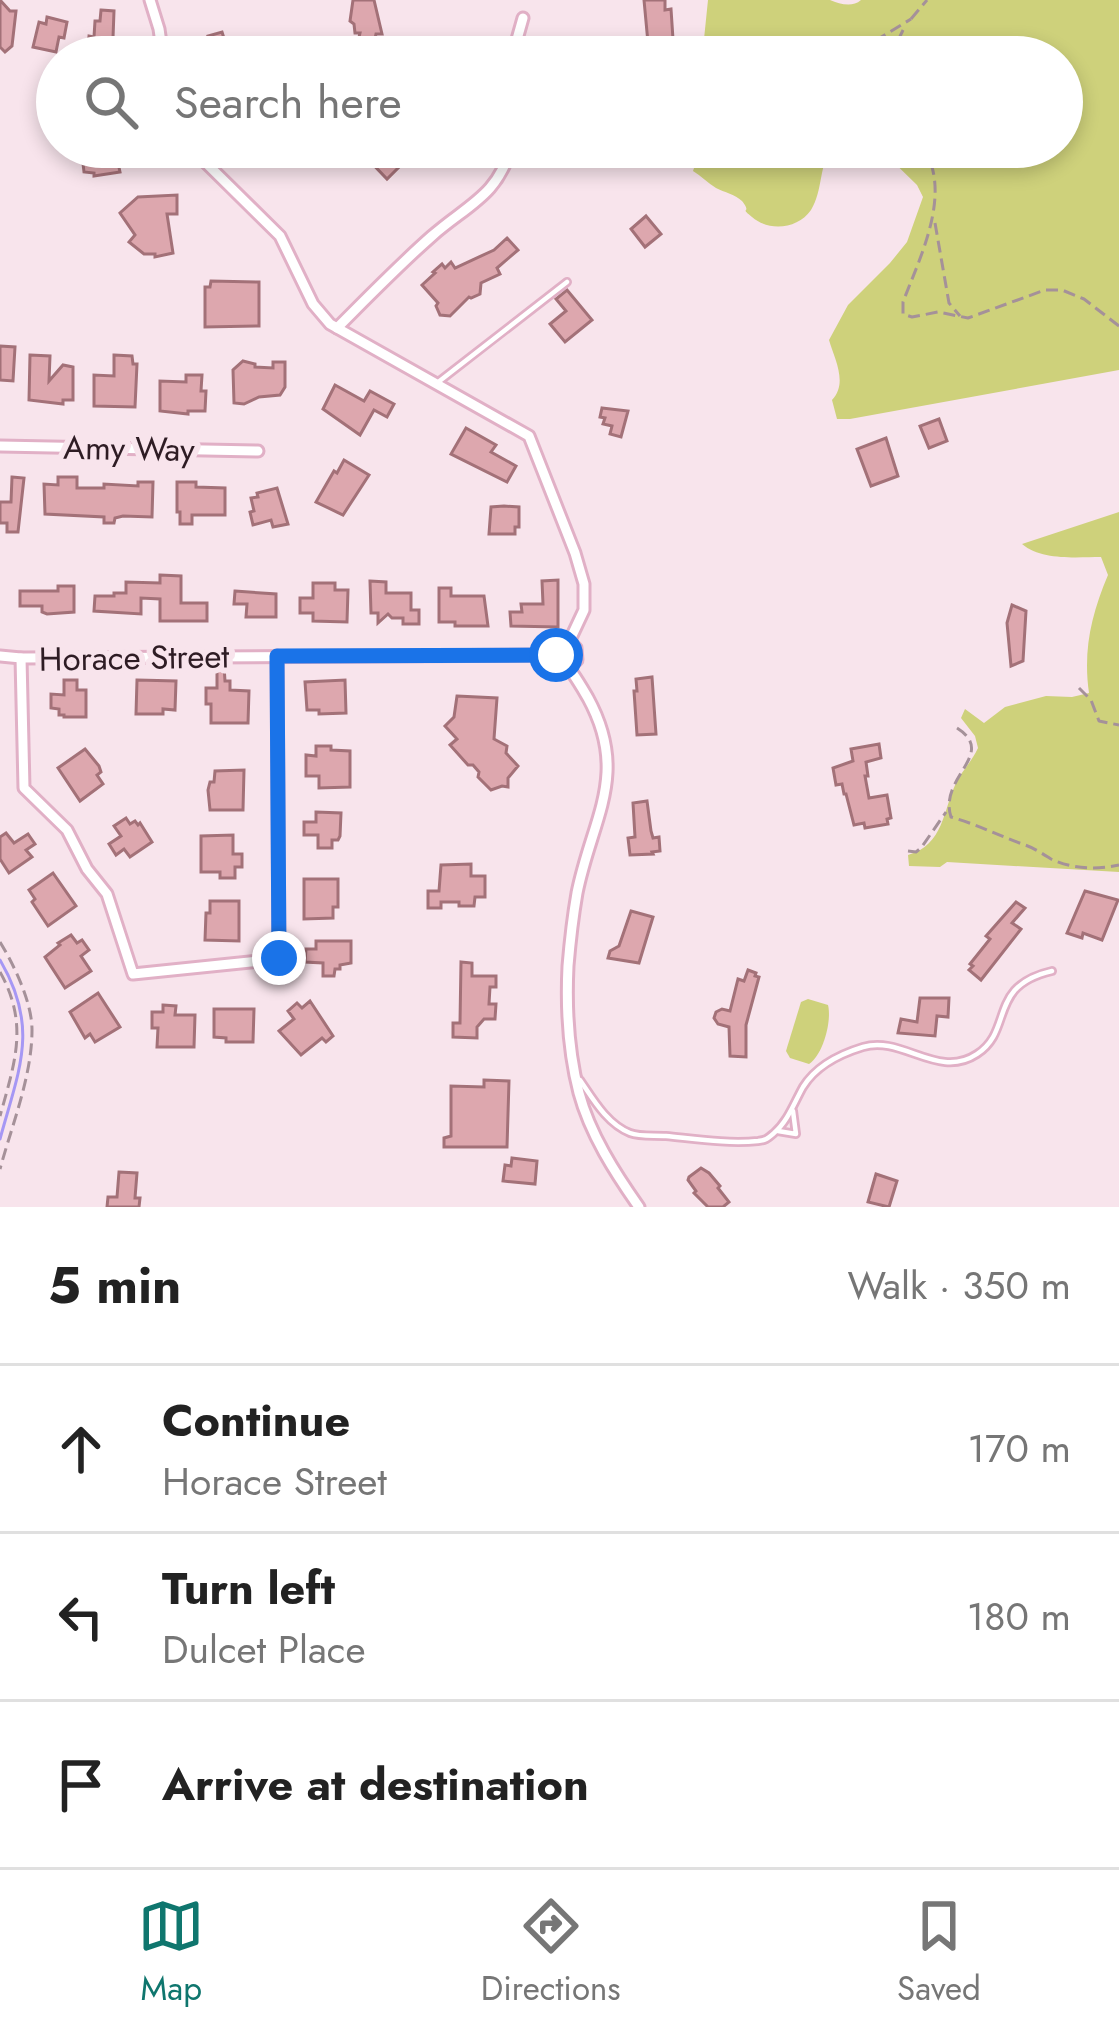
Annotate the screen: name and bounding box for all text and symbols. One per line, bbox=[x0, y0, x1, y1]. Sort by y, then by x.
search box bbox=[36, 36, 1083, 168]
icon: search bbox=[78, 69, 144, 135]
text: Search here bbox=[174, 70, 402, 135]
street label: Amy Way bbox=[63, 424, 196, 473]
route start bbox=[529, 628, 583, 682]
street label: Horace Street bbox=[39, 632, 230, 683]
route end bbox=[252, 931, 306, 985]
text: 5 min bbox=[48, 1248, 181, 1322]
text: Walk · 350 m bbox=[847, 1257, 1071, 1314]
text: Continue bbox=[162, 1388, 350, 1453]
icon: ahead bbox=[48, 1416, 114, 1482]
text: 170 m bbox=[967, 1420, 1071, 1477]
text: Horace Street bbox=[162, 1453, 387, 1510]
text: Turn left bbox=[162, 1556, 335, 1621]
icon: left bbox=[48, 1584, 114, 1650]
text: 180 m bbox=[967, 1588, 1071, 1645]
text: Dulcet Place bbox=[162, 1621, 366, 1678]
icon: arrive bbox=[48, 1752, 114, 1818]
text: Arrive at destination bbox=[162, 1752, 589, 1817]
tab: Map bbox=[138, 1893, 204, 2012]
tab: Directions bbox=[481, 1893, 621, 2012]
tab: Saved bbox=[897, 1893, 981, 2012]

